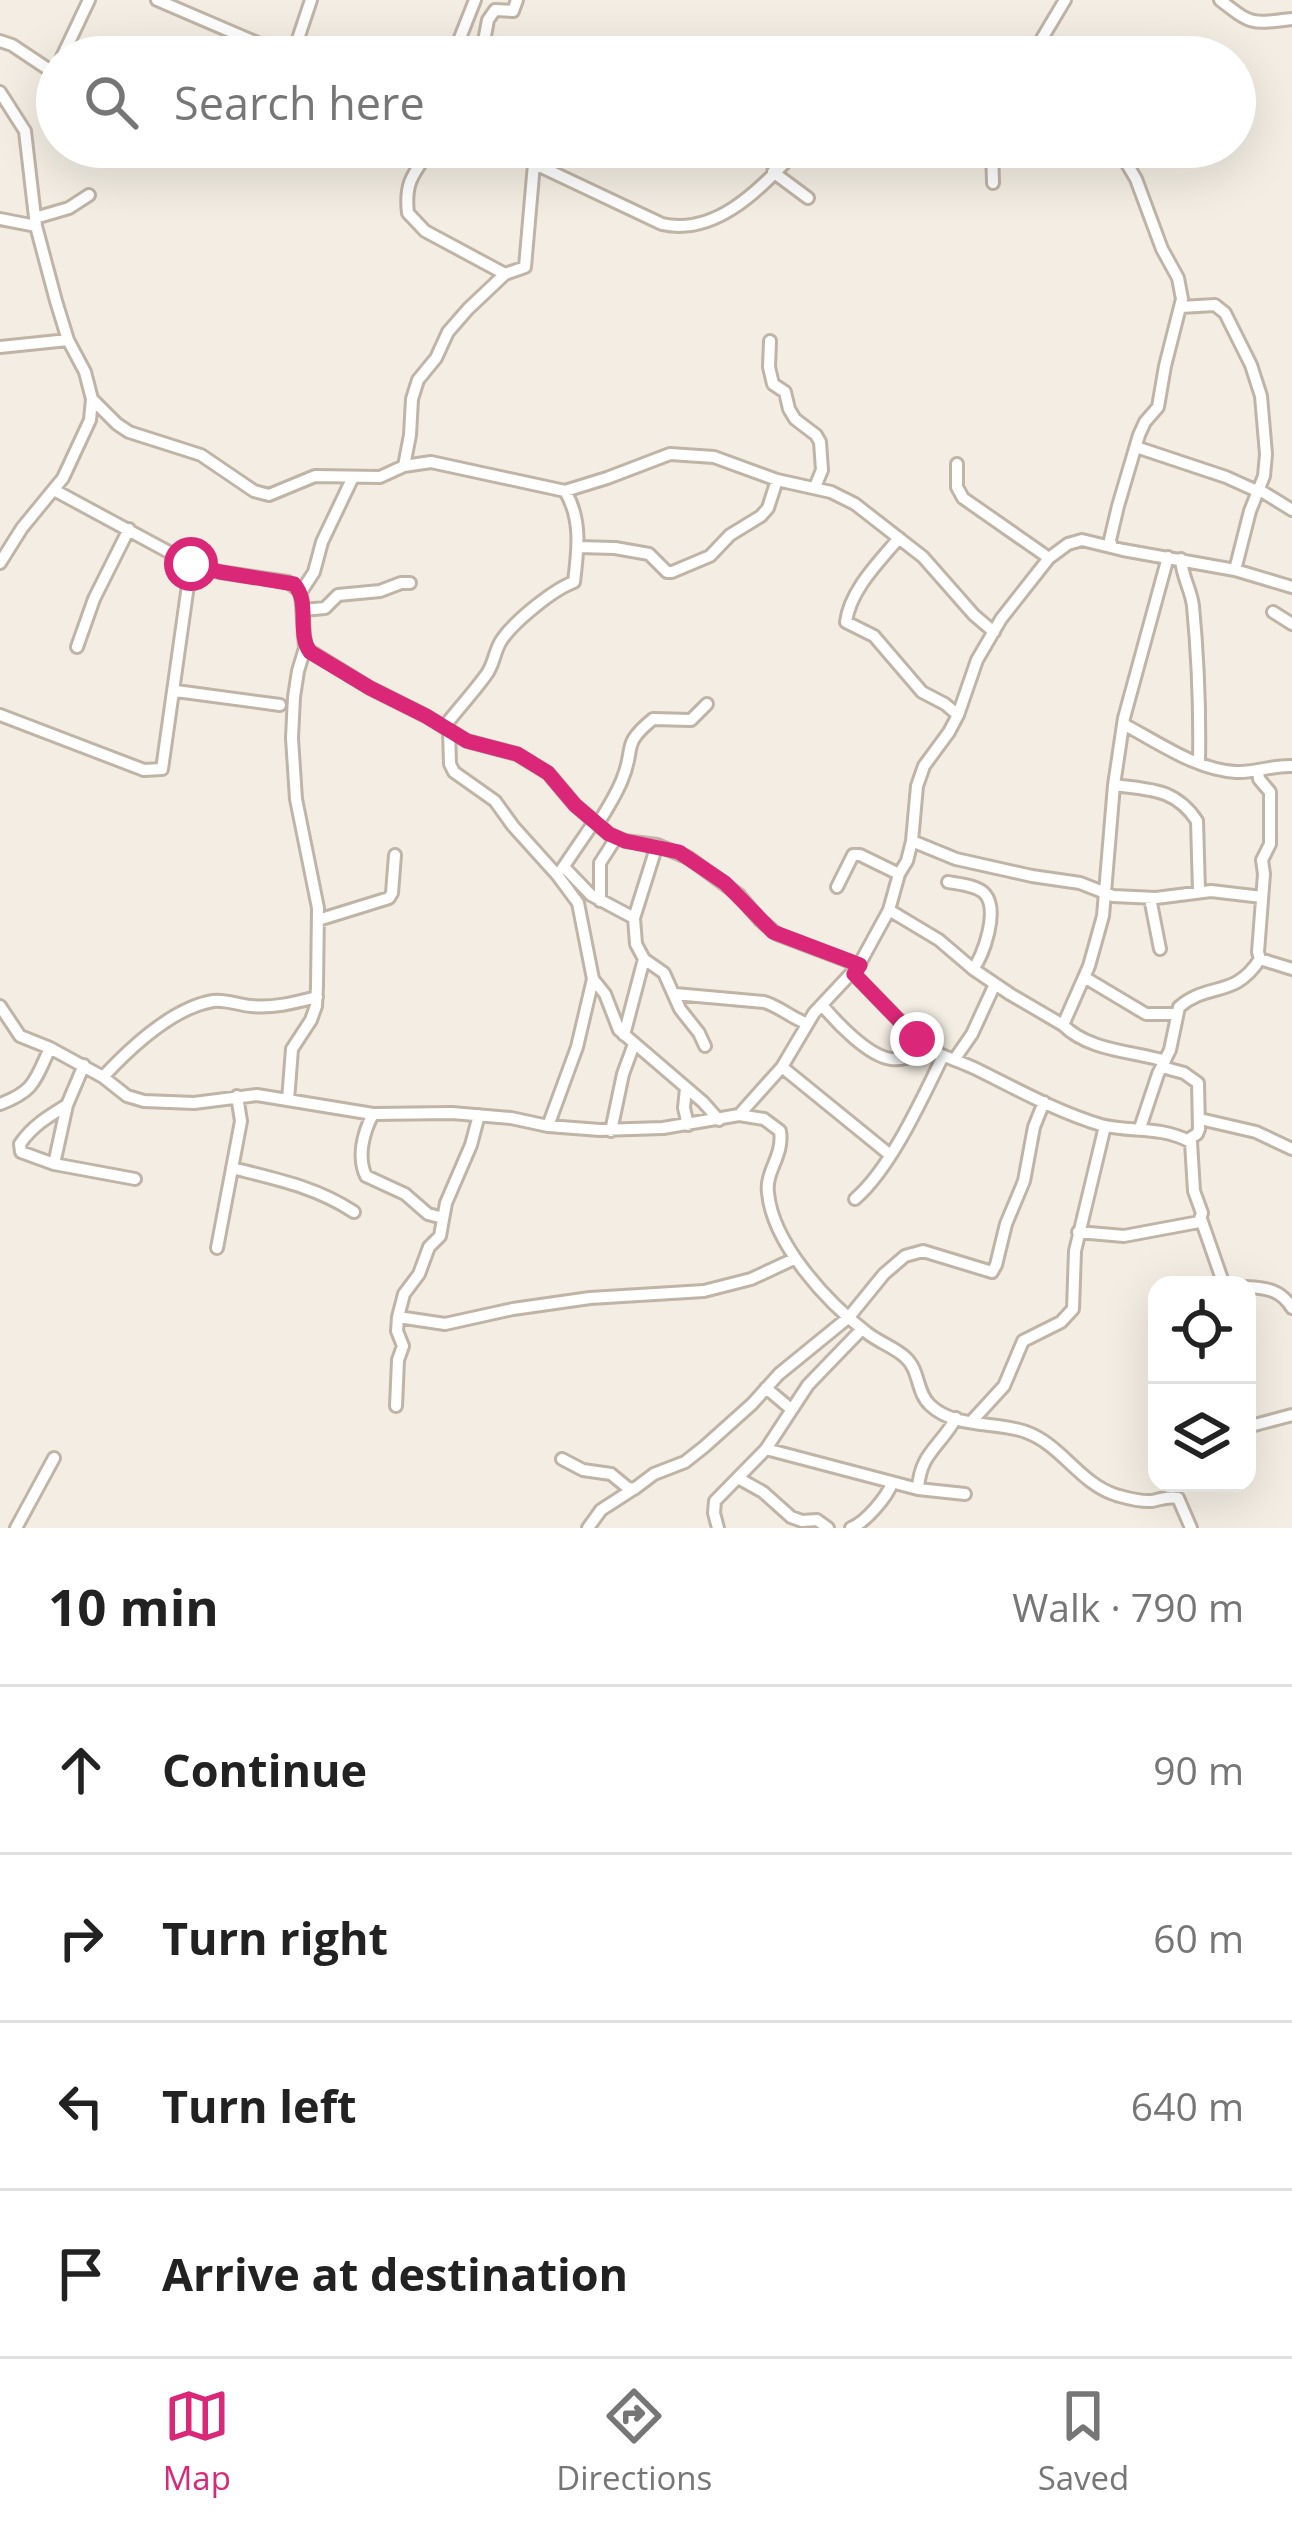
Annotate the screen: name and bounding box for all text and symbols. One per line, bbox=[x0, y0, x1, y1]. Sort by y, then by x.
search box bbox=[36, 36, 1256, 168]
icon: search bbox=[78, 69, 144, 135]
text: Search here bbox=[174, 72, 425, 133]
route start bbox=[164, 537, 218, 591]
route end bbox=[890, 1012, 944, 1066]
map controls bbox=[1148, 1276, 1256, 1492]
button: locate bbox=[1148, 1276, 1256, 1384]
button: layers bbox=[1148, 1384, 1256, 1492]
text: 10 min bbox=[48, 1571, 219, 1641]
text: Walk · 790 m bbox=[1012, 1580, 1244, 1633]
icon: ahead bbox=[48, 1737, 114, 1803]
text: Continue bbox=[162, 1739, 367, 1800]
text: 90 m bbox=[1153, 1743, 1244, 1796]
icon: right bbox=[48, 1905, 114, 1971]
text: Turn right bbox=[162, 1907, 388, 1968]
text: 60 m bbox=[1153, 1911, 1244, 1964]
icon: left bbox=[48, 2073, 114, 2139]
text: Turn left bbox=[162, 2075, 357, 2136]
text: 640 m bbox=[1131, 2079, 1244, 2132]
icon: arrive bbox=[48, 2241, 114, 2307]
text: Arrive at destination bbox=[162, 2243, 628, 2304]
tab: Map bbox=[163, 2383, 231, 2500]
tab: Directions bbox=[556, 2383, 712, 2500]
tab: Saved bbox=[1038, 2383, 1129, 2500]

